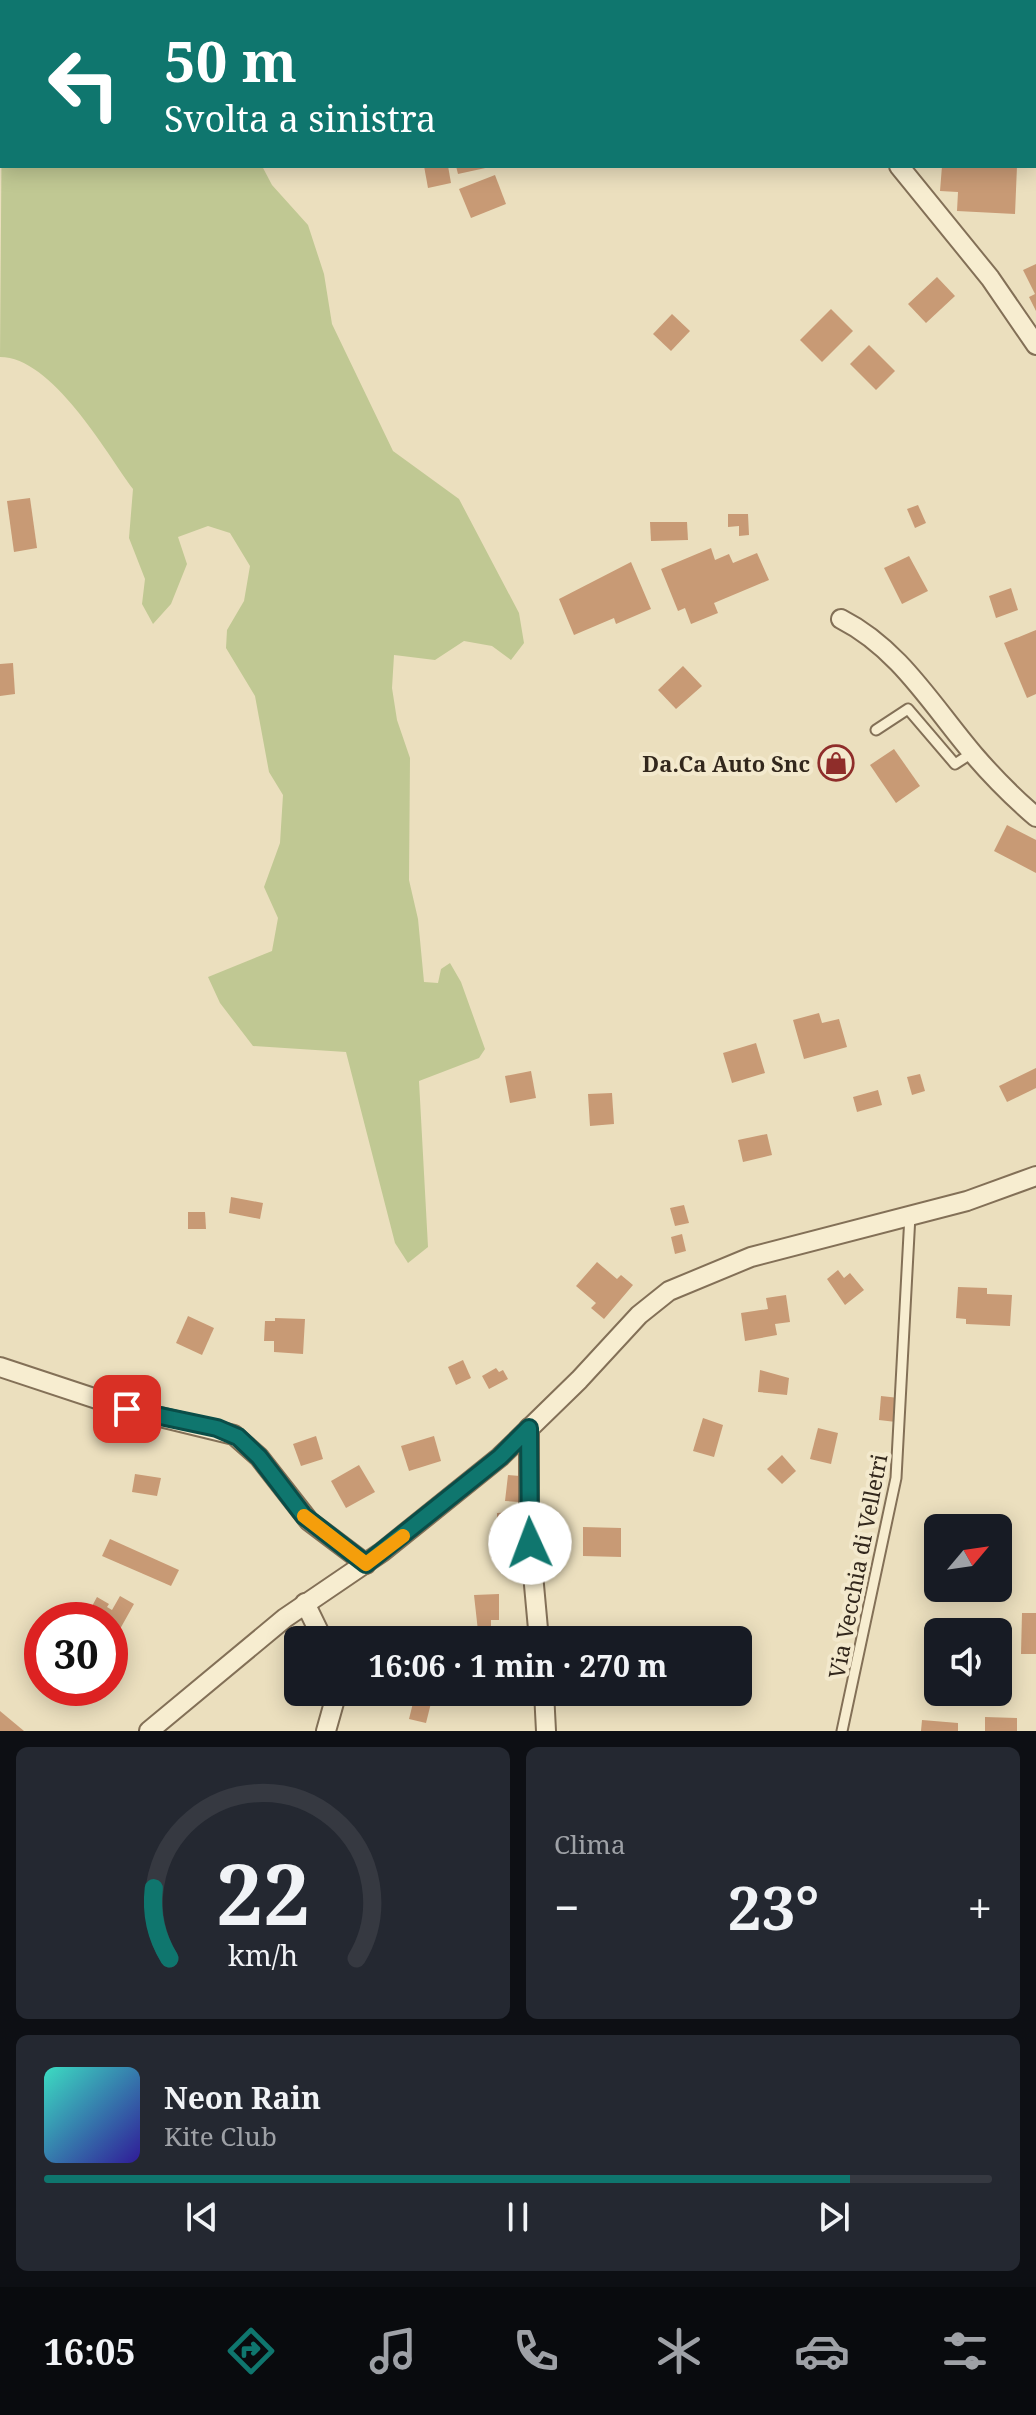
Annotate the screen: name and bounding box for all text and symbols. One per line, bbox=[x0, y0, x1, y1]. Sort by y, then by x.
text: 50 m bbox=[164, 22, 297, 98]
icon: left bbox=[32, 32, 136, 136]
text: Svolta a sinistra bbox=[164, 94, 436, 143]
shop icon: Da.Ca Auto Snc bbox=[817, 744, 855, 782]
place label: Da.Ca Auto Snc bbox=[642, 748, 810, 778]
pin bbox=[93, 1375, 161, 1443]
icon: arrive bbox=[105, 1387, 149, 1431]
street label: Via Vecchia di Velletri bbox=[821, 1451, 893, 1681]
position arrow bbox=[488, 1501, 572, 1585]
north arrow bbox=[924, 1514, 1012, 1602]
map controls bbox=[924, 1514, 1012, 1706]
speed limit sign: 30 bbox=[24, 1602, 128, 1706]
button: sound bbox=[924, 1618, 1012, 1706]
text: 16:06 · 1 min · 270 m bbox=[369, 1645, 667, 1686]
text: Clima bbox=[554, 1826, 626, 1862]
text: 22 bbox=[216, 1836, 310, 1949]
text: 23° bbox=[728, 1866, 819, 1948]
text: − bbox=[554, 1877, 579, 1937]
text: + bbox=[967, 1877, 992, 1937]
text: km/h bbox=[228, 1935, 298, 1974]
text: Neon Rain bbox=[164, 2077, 321, 2118]
text: Kite Club bbox=[164, 2118, 277, 2154]
icon: previous bbox=[180, 2195, 224, 2239]
icon: pause bbox=[496, 2195, 540, 2239]
icon: next bbox=[812, 2195, 856, 2239]
icon: directions bbox=[223, 2323, 279, 2379]
icon: music bbox=[365, 2323, 421, 2379]
icon: phone bbox=[508, 2323, 564, 2379]
icon: climate bbox=[651, 2323, 707, 2379]
icon: car bbox=[794, 2323, 850, 2379]
icon: filters bbox=[937, 2323, 993, 2379]
text: 16:05 bbox=[43, 2327, 136, 2376]

